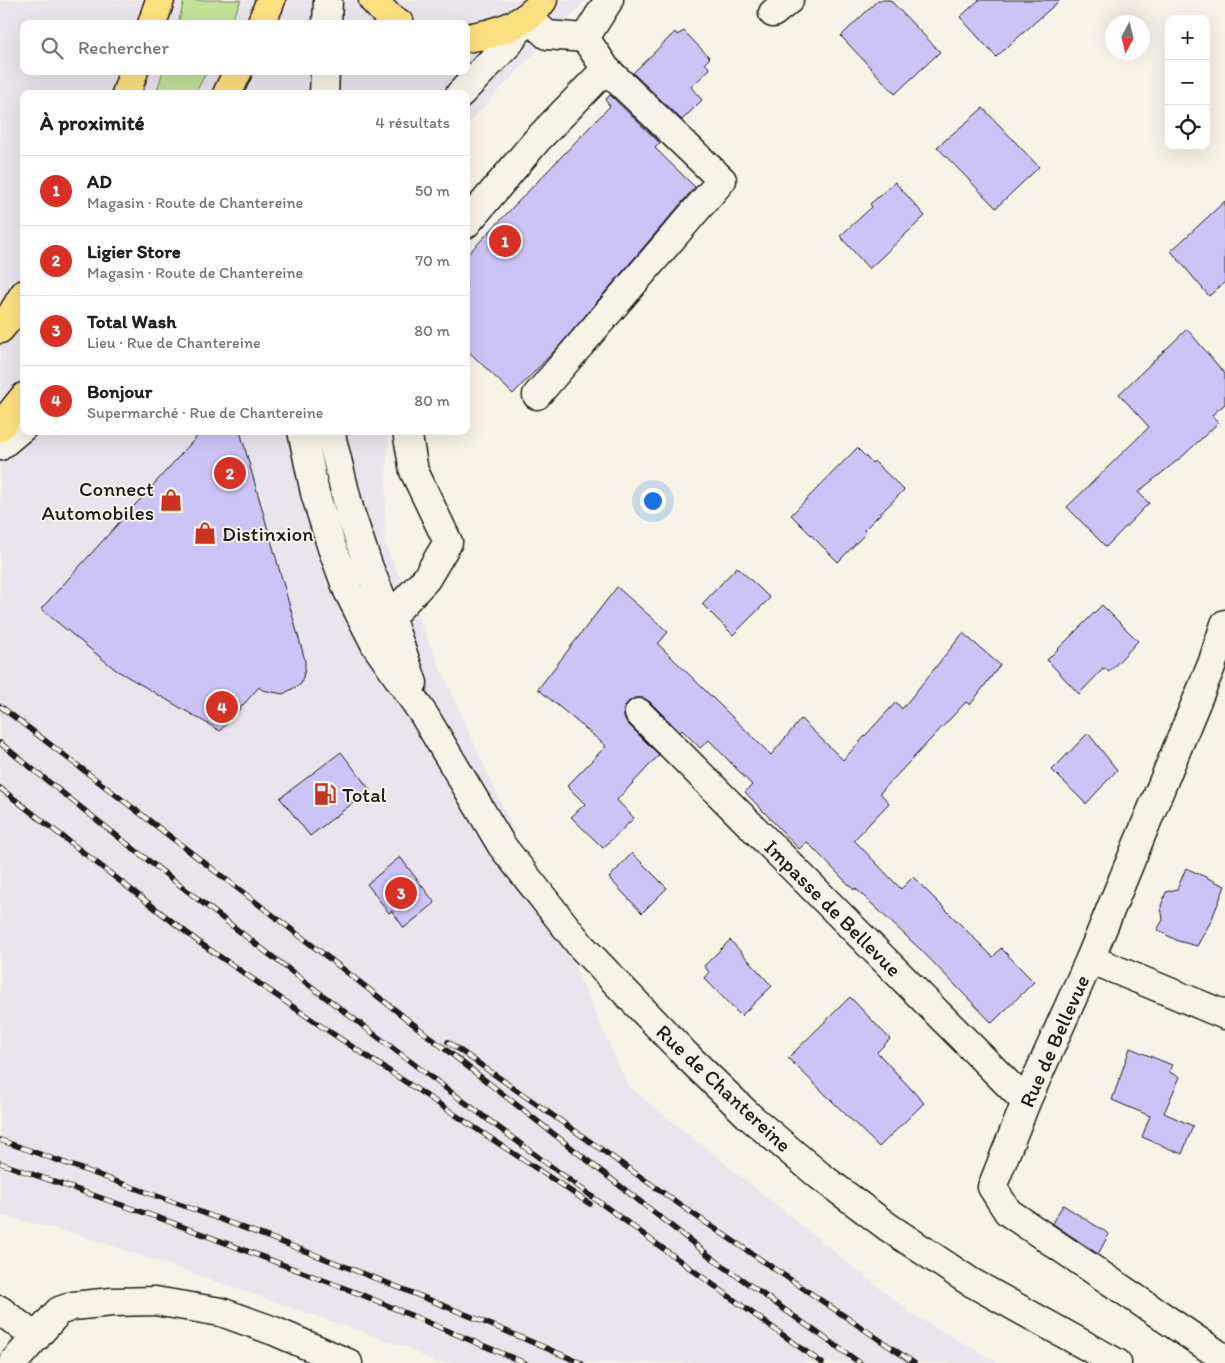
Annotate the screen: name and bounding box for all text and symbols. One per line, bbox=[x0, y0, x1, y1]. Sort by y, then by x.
north arrow bbox=[1105, 15, 1150, 60]
map controls bbox=[1165, 15, 1210, 150]
button: + bbox=[1165, 15, 1210, 60]
search box bbox=[20, 20, 470, 75]
icon: search bbox=[38, 34, 66, 62]
text: Rechercher bbox=[78, 36, 169, 59]
button: − bbox=[1165, 60, 1210, 105]
button: locate bbox=[1165, 105, 1210, 150]
text: À proximité bbox=[40, 110, 145, 135]
text: 4 résultats bbox=[375, 113, 450, 132]
text: AD bbox=[87, 170, 112, 193]
text: 1 bbox=[52, 181, 60, 200]
text: 50 m bbox=[415, 181, 450, 200]
text: Magasin · Route de Chantereine bbox=[87, 193, 303, 212]
pin: 1 bbox=[489, 222, 521, 260]
text: Ligier Store bbox=[87, 240, 181, 263]
text: 2 bbox=[52, 251, 60, 270]
text: 70 m bbox=[415, 251, 450, 270]
text: Magasin · Route de Chantereine bbox=[87, 263, 303, 282]
text: Total Wash bbox=[87, 310, 176, 333]
text: 3 bbox=[52, 321, 60, 340]
text: 80 m bbox=[414, 321, 450, 340]
text: Lieu · Rue de Chantereine bbox=[87, 333, 261, 352]
text: Bonjour bbox=[87, 380, 152, 403]
text: 4 bbox=[51, 391, 61, 410]
text: 80 m bbox=[414, 391, 450, 410]
text: Supermarché · Rue de Chantereine bbox=[87, 403, 323, 422]
pin: 2 bbox=[214, 454, 246, 492]
place label: Connect Automobiles bbox=[41, 476, 154, 525]
shop icon: Connect Automobiles bbox=[158, 487, 184, 513]
your location bbox=[640, 488, 666, 514]
shop icon: Distinxion bbox=[192, 520, 218, 546]
place label: Distinxion bbox=[222, 521, 313, 546]
pin: 4 bbox=[206, 688, 238, 726]
fuel station icon: Total bbox=[312, 781, 338, 807]
place label: Total bbox=[342, 782, 387, 807]
street label: Impasse de Bellevue bbox=[759, 834, 907, 982]
pin: 3 bbox=[385, 874, 417, 912]
street label: Rue de Bellevue bbox=[1014, 971, 1094, 1111]
street label: Rue de Chantereine bbox=[651, 1019, 797, 1157]

